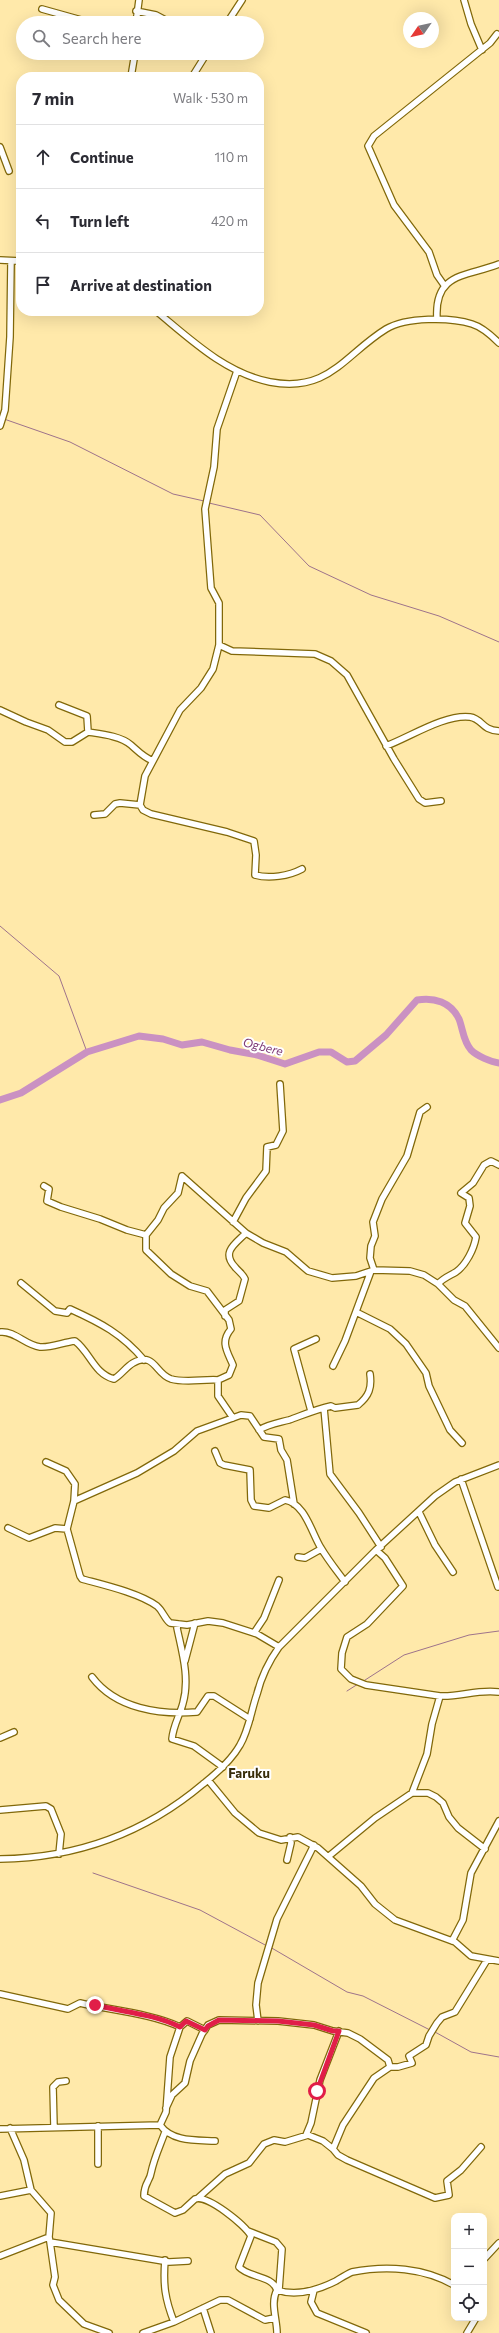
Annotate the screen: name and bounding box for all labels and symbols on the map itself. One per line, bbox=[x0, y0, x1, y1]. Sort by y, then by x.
north arrow bbox=[403, 12, 439, 48]
water label: Ogbere bbox=[242, 1034, 285, 1058]
district label: Faruku bbox=[228, 1765, 270, 1781]
route end bbox=[86, 1996, 104, 2014]
route start bbox=[308, 2082, 326, 2100]

